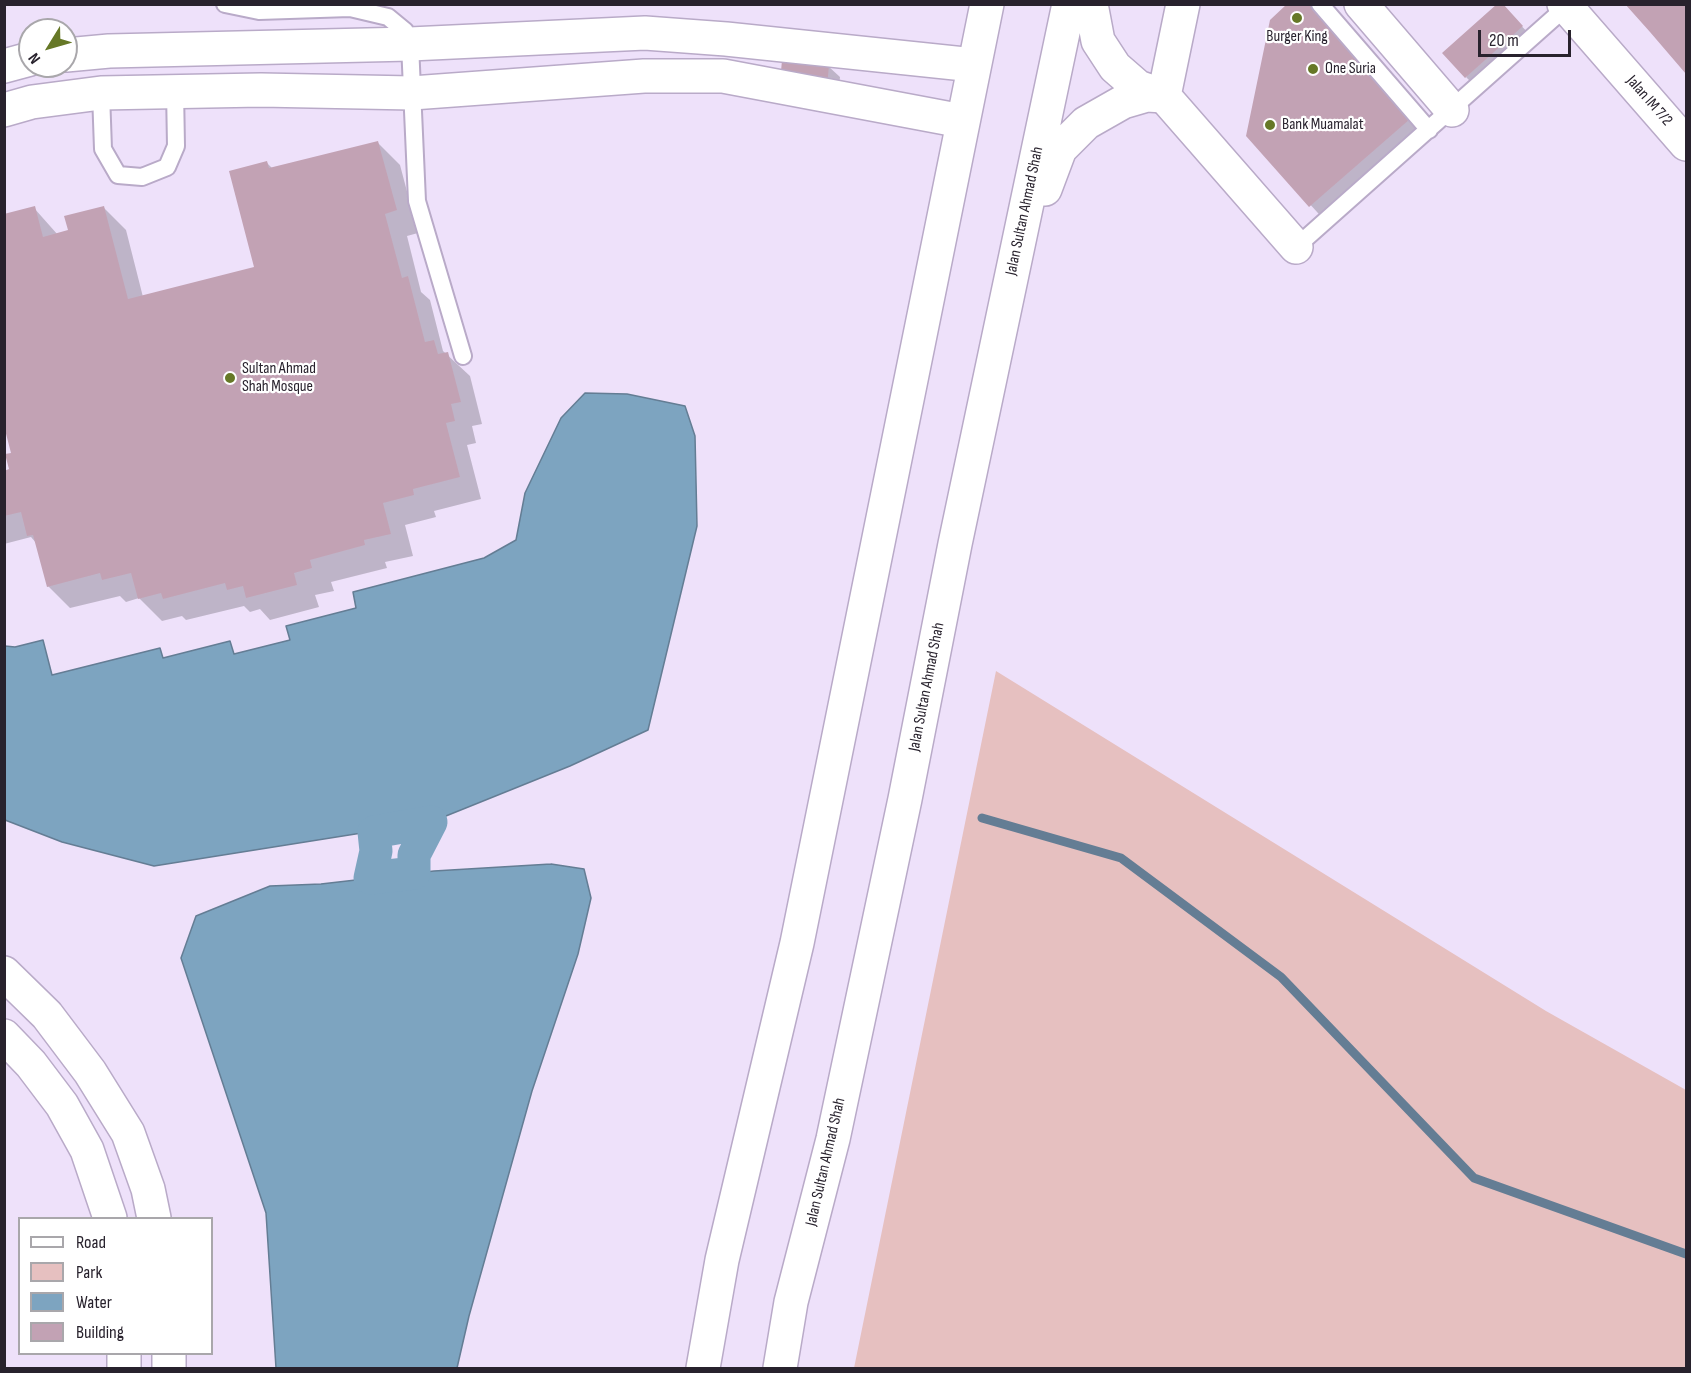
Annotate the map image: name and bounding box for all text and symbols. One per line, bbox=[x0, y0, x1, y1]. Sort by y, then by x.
marker: Burger King bbox=[1290, 11, 1304, 25]
north arrow bbox=[18, 18, 78, 78]
scale bar bbox=[1481, 18, 1574, 56]
place label: Burger King bbox=[1266, 27, 1328, 47]
text: 20 m bbox=[1489, 30, 1519, 51]
text: N bbox=[25, 49, 45, 67]
place label: One Suria bbox=[1325, 59, 1376, 79]
marker: One Suria bbox=[1306, 62, 1320, 76]
street label: Jalan IM 7/2 bbox=[1622, 72, 1676, 130]
place label: Bank Muamalat bbox=[1282, 115, 1364, 135]
marker: Bank Muamalat bbox=[1263, 118, 1277, 132]
street label: Jalan Sultan Ahmad Shah bbox=[1002, 145, 1048, 277]
place label: Sultan Ahmad Shah Mosque bbox=[242, 359, 316, 397]
marker: Sultan Ahmad Shah Mosque bbox=[223, 371, 237, 385]
street label: Jalan Sultan Ahmad Shah bbox=[905, 621, 949, 753]
street label: Jalan Sultan Ahmad Shah bbox=[802, 1096, 850, 1228]
legend bbox=[18, 1217, 213, 1355]
text: Road bbox=[76, 1232, 106, 1253]
text: Park bbox=[76, 1262, 102, 1283]
text: Water bbox=[76, 1292, 112, 1313]
text: Building bbox=[76, 1322, 124, 1343]

